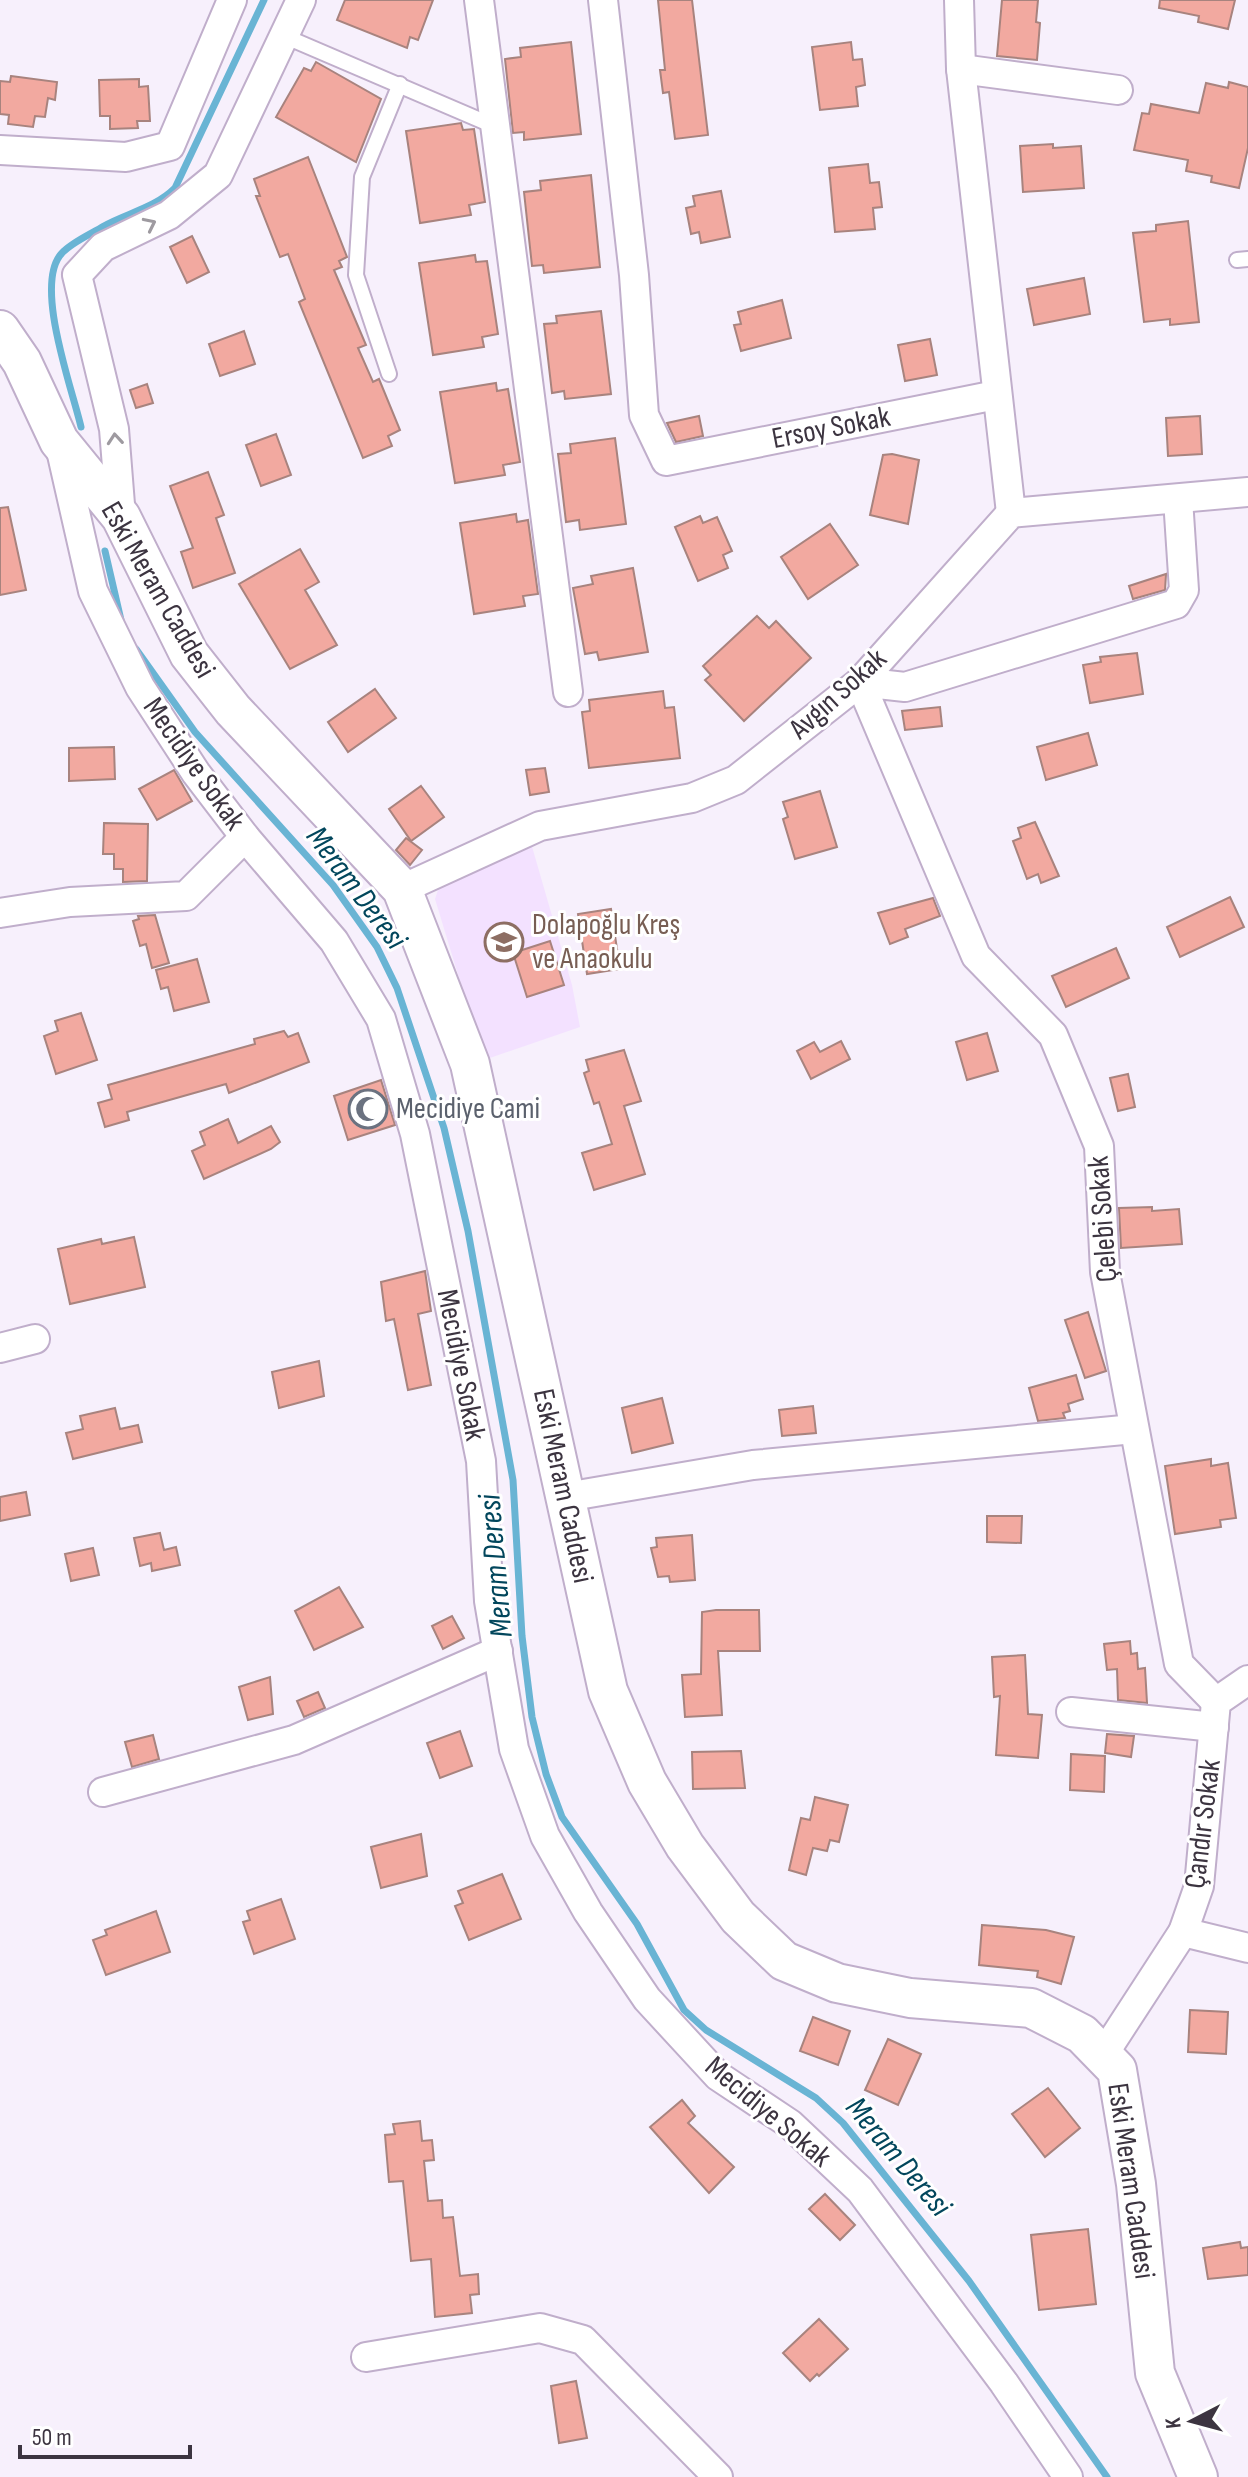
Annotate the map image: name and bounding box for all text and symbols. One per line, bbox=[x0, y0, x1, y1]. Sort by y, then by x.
one-way arrow bbox=[142, 218, 157, 234]
street label: Ersoy Sokak bbox=[769, 399, 894, 457]
one-way arrow bbox=[107, 432, 124, 445]
street label: Eski Meram Caddesi bbox=[93, 495, 223, 685]
street label: Avgın Sokak bbox=[781, 641, 894, 748]
street label: Mecidiye Sokak bbox=[135, 691, 253, 838]
water label: Meram Deresi bbox=[297, 819, 416, 958]
place label: Dolapoğlu Kreş ve Anaokulu bbox=[532, 907, 680, 977]
school or university icon: Dolapoğlu Kreş ve Anaokulu bbox=[483, 921, 525, 963]
mosque icon: Mecidiye Cami bbox=[347, 1088, 389, 1130]
place label: Mecidiye Cami bbox=[396, 1091, 540, 1127]
street label: Çelebi Sokak bbox=[1081, 1154, 1125, 1283]
street label: Mecidiye Sokak bbox=[429, 1286, 493, 1444]
street label: Eski Meram Caddesi bbox=[525, 1386, 601, 1586]
water label: Meram Deresi bbox=[470, 1492, 522, 1639]
street label: Çandır Sokak bbox=[1177, 1757, 1229, 1891]
street label: Mecidiye Sokak bbox=[698, 2049, 839, 2175]
street label: Eski Meram Caddesi bbox=[1099, 2081, 1163, 2281]
water label: Meram Deresi bbox=[837, 2089, 960, 2225]
north arrow bbox=[1152, 2381, 1232, 2461]
scale bar bbox=[20, 2409, 190, 2459]
text: K bbox=[1160, 2416, 1188, 2430]
text: 50 m bbox=[32, 2423, 72, 2452]

